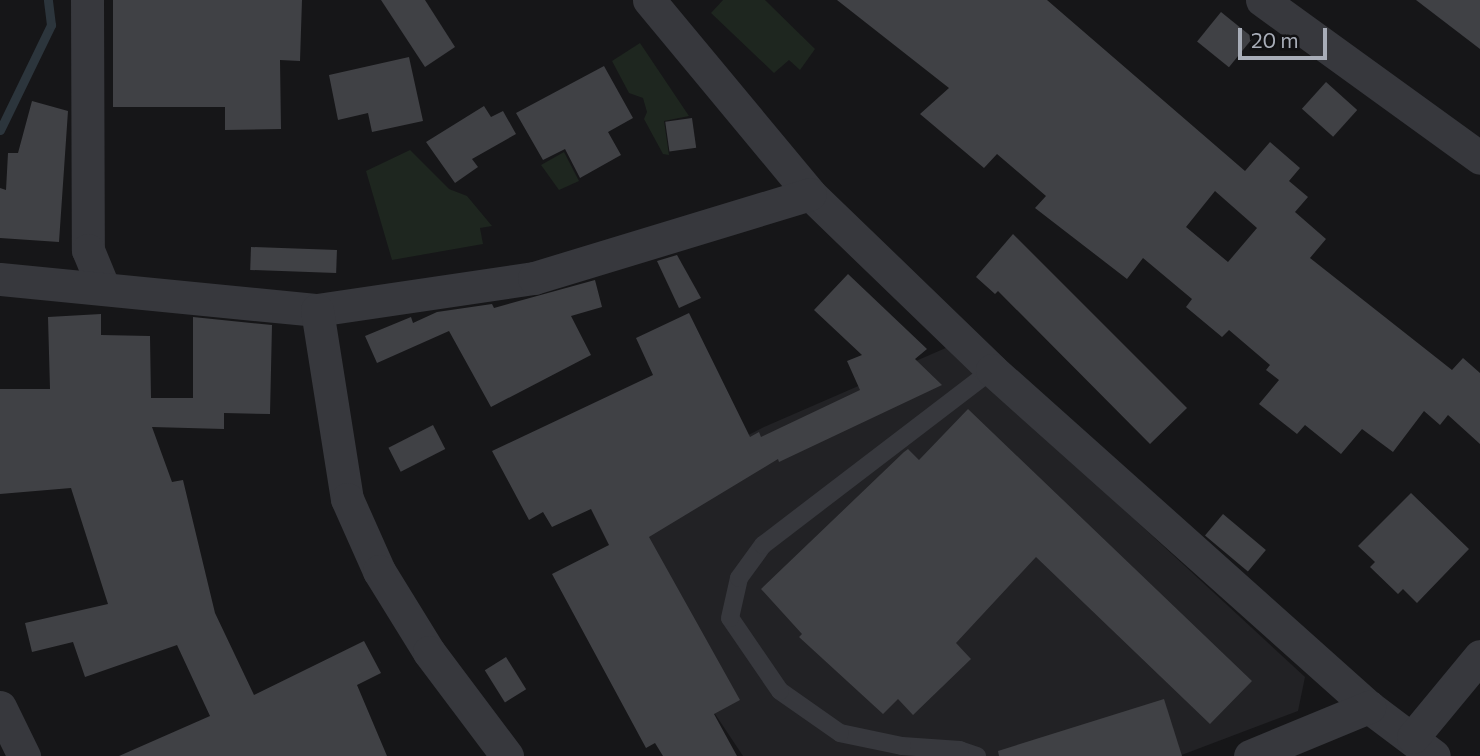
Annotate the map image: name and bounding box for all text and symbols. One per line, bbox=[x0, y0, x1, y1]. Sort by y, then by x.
scale bar bbox=[1242, 14, 1331, 58]
text: 20 m bbox=[1251, 27, 1299, 52]

